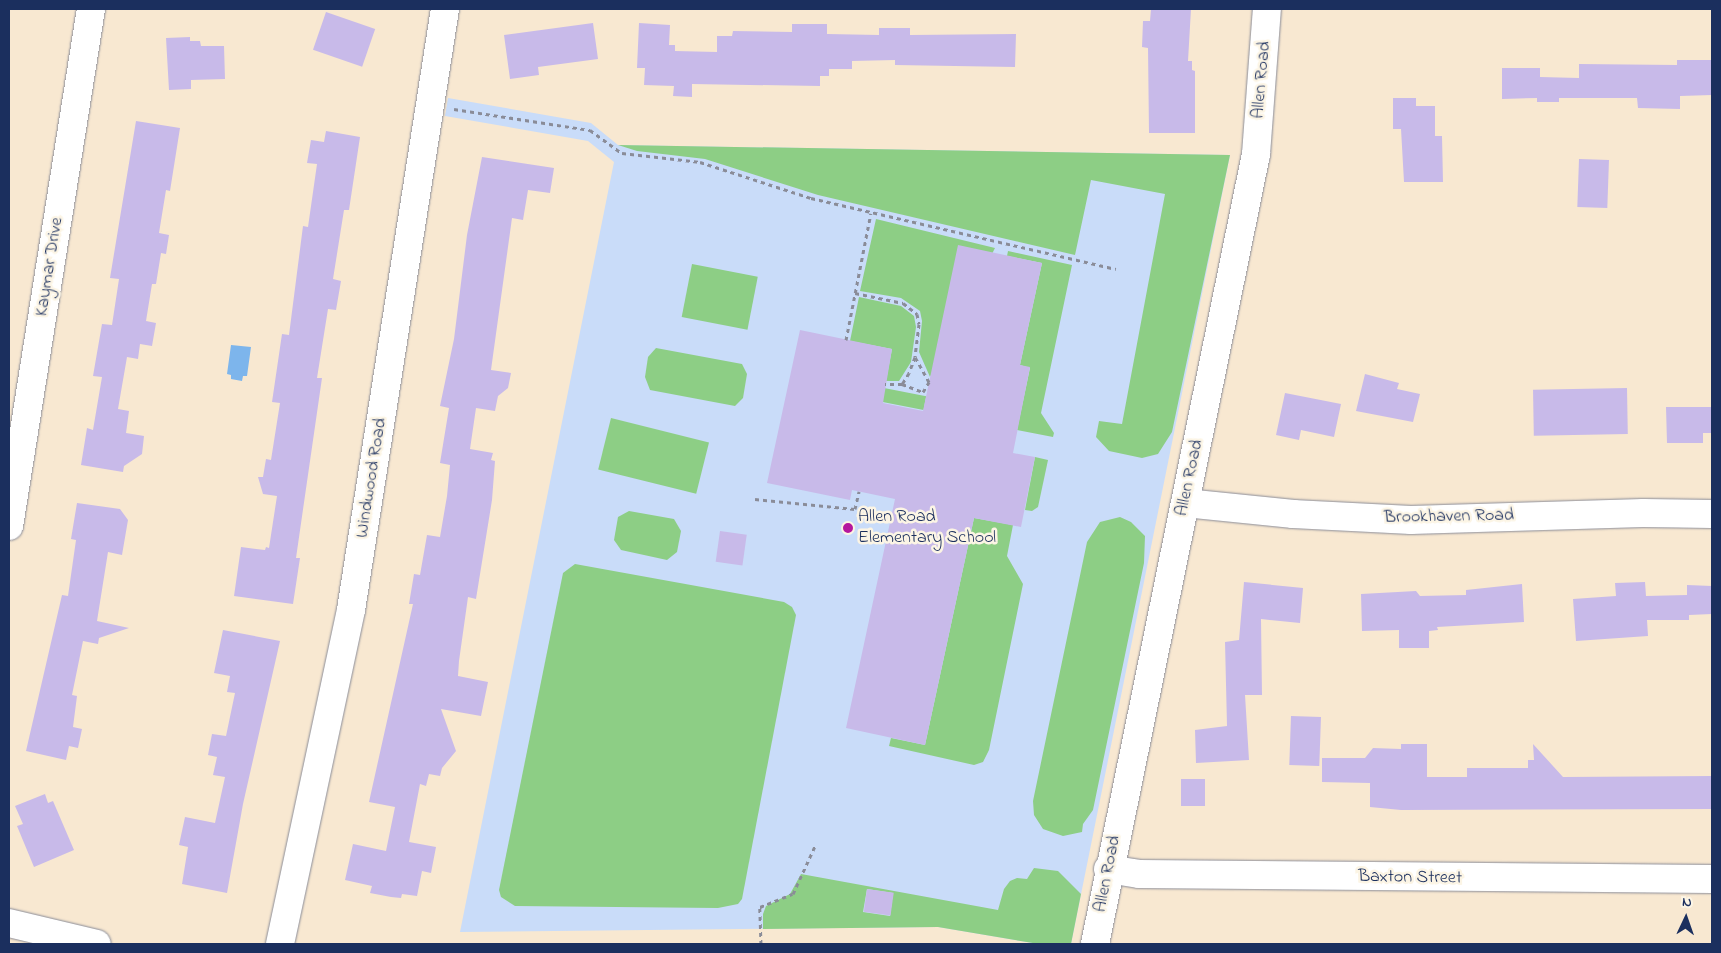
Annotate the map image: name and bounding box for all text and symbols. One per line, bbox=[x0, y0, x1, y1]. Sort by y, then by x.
street label: Allen Road bbox=[1248, 40, 1276, 120]
street label: Kaymar Drive bbox=[32, 216, 68, 318]
street label: Windwood Road bbox=[352, 416, 392, 540]
street label: Allen Road bbox=[1171, 438, 1209, 518]
street label: Brookhaven Road bbox=[1384, 505, 1514, 529]
place label: Allen Road Elementary School bbox=[858, 507, 996, 550]
marker: Allen Road Elementary School bbox=[842, 522, 854, 534]
street label: Allen Road bbox=[1090, 834, 1126, 914]
street label: Baxton Street bbox=[1358, 866, 1462, 890]
text: N bbox=[1682, 892, 1692, 913]
north arrow bbox=[1661, 893, 1711, 943]

